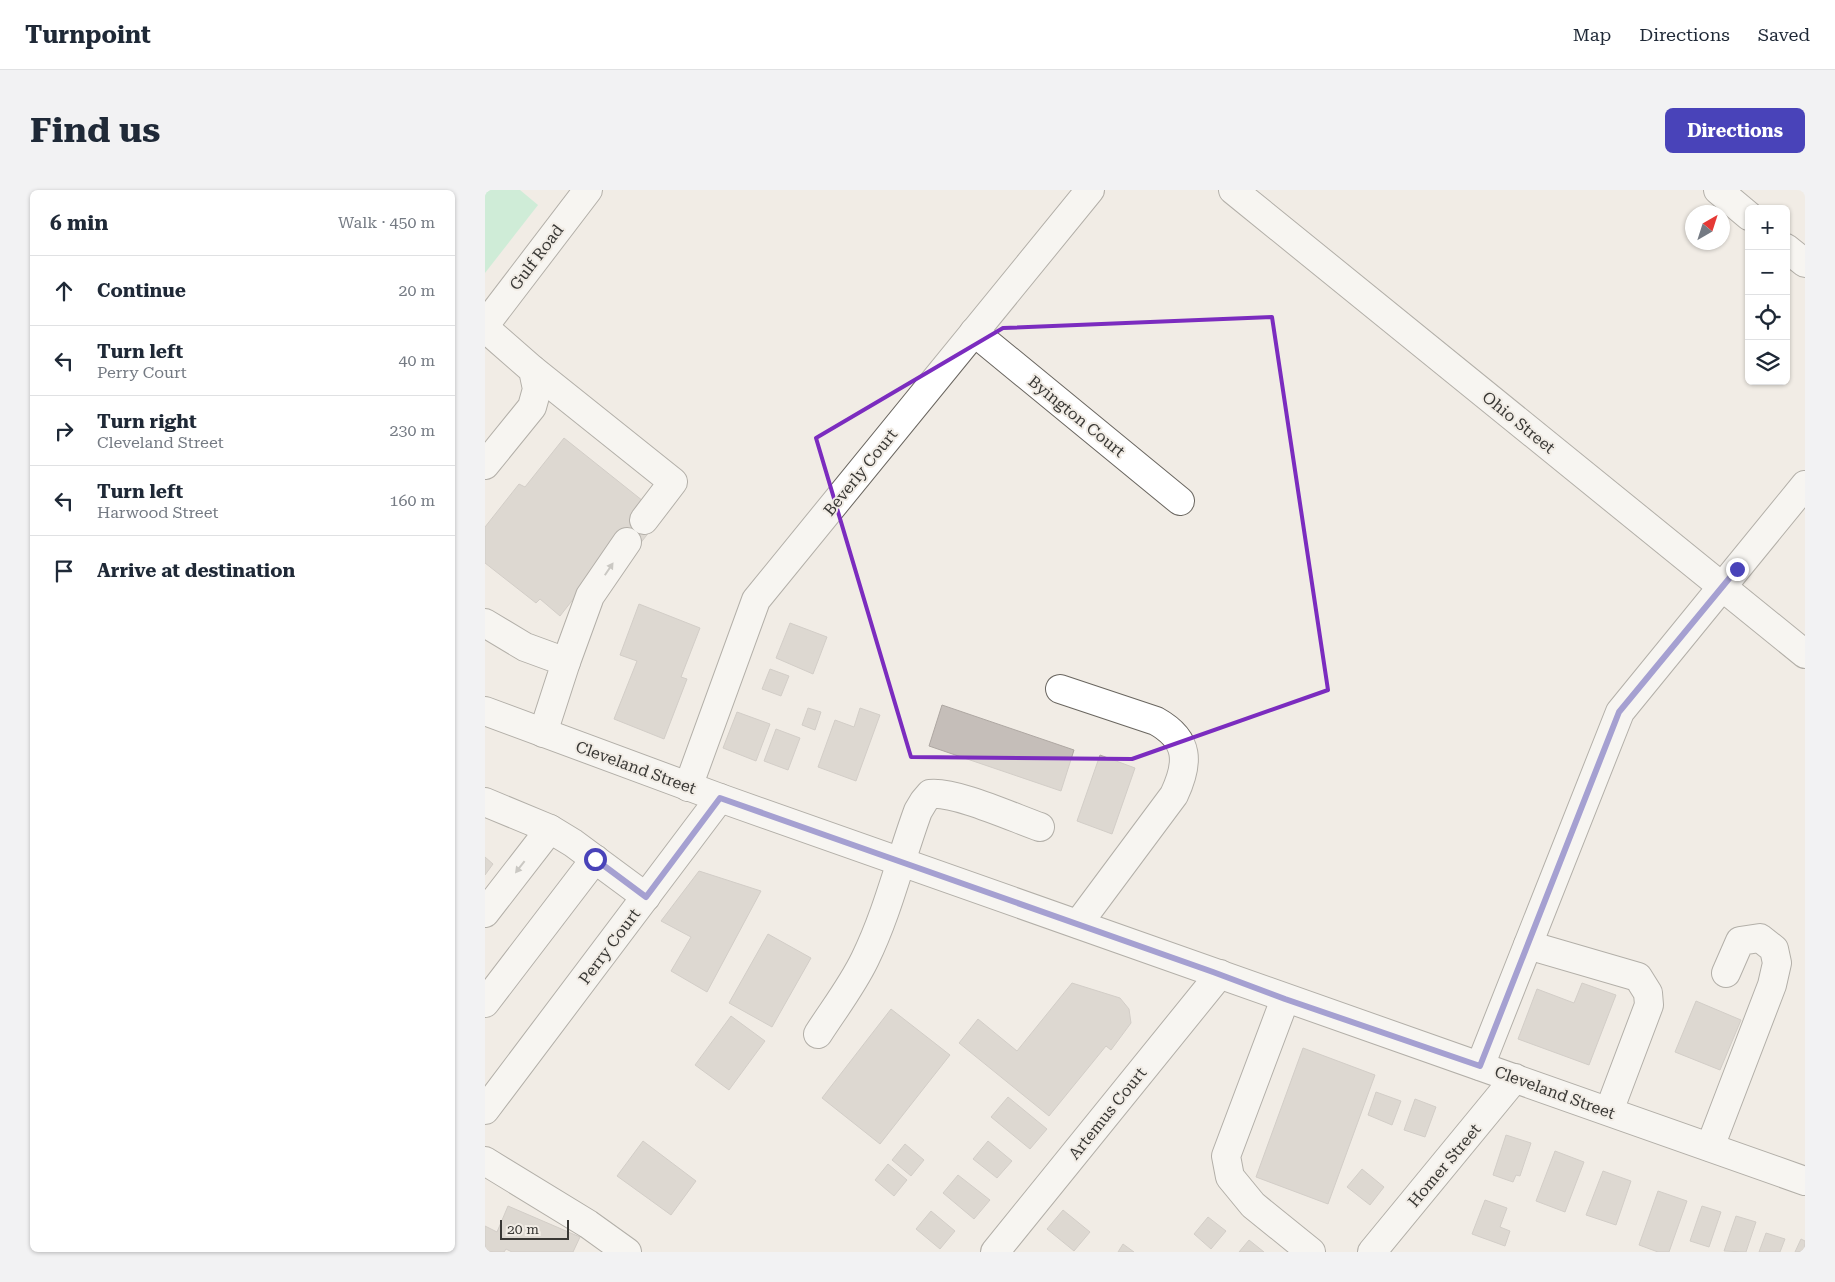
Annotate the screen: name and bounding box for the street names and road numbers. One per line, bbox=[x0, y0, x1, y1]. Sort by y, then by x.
street label: Gulf Road bbox=[506, 221, 567, 294]
street label: Byington Court bbox=[1024, 372, 1129, 461]
street label: Ohio Street bbox=[1479, 387, 1559, 457]
street label: Beverly Court bbox=[820, 425, 901, 520]
street label: Cleveland Street bbox=[573, 737, 699, 798]
street label: Perry Court bbox=[575, 905, 644, 988]
street label: Cleveland Street bbox=[1492, 1062, 1618, 1123]
street label: Artemus Court bbox=[1065, 1063, 1150, 1163]
street label: Homer Street bbox=[1404, 1120, 1485, 1211]

